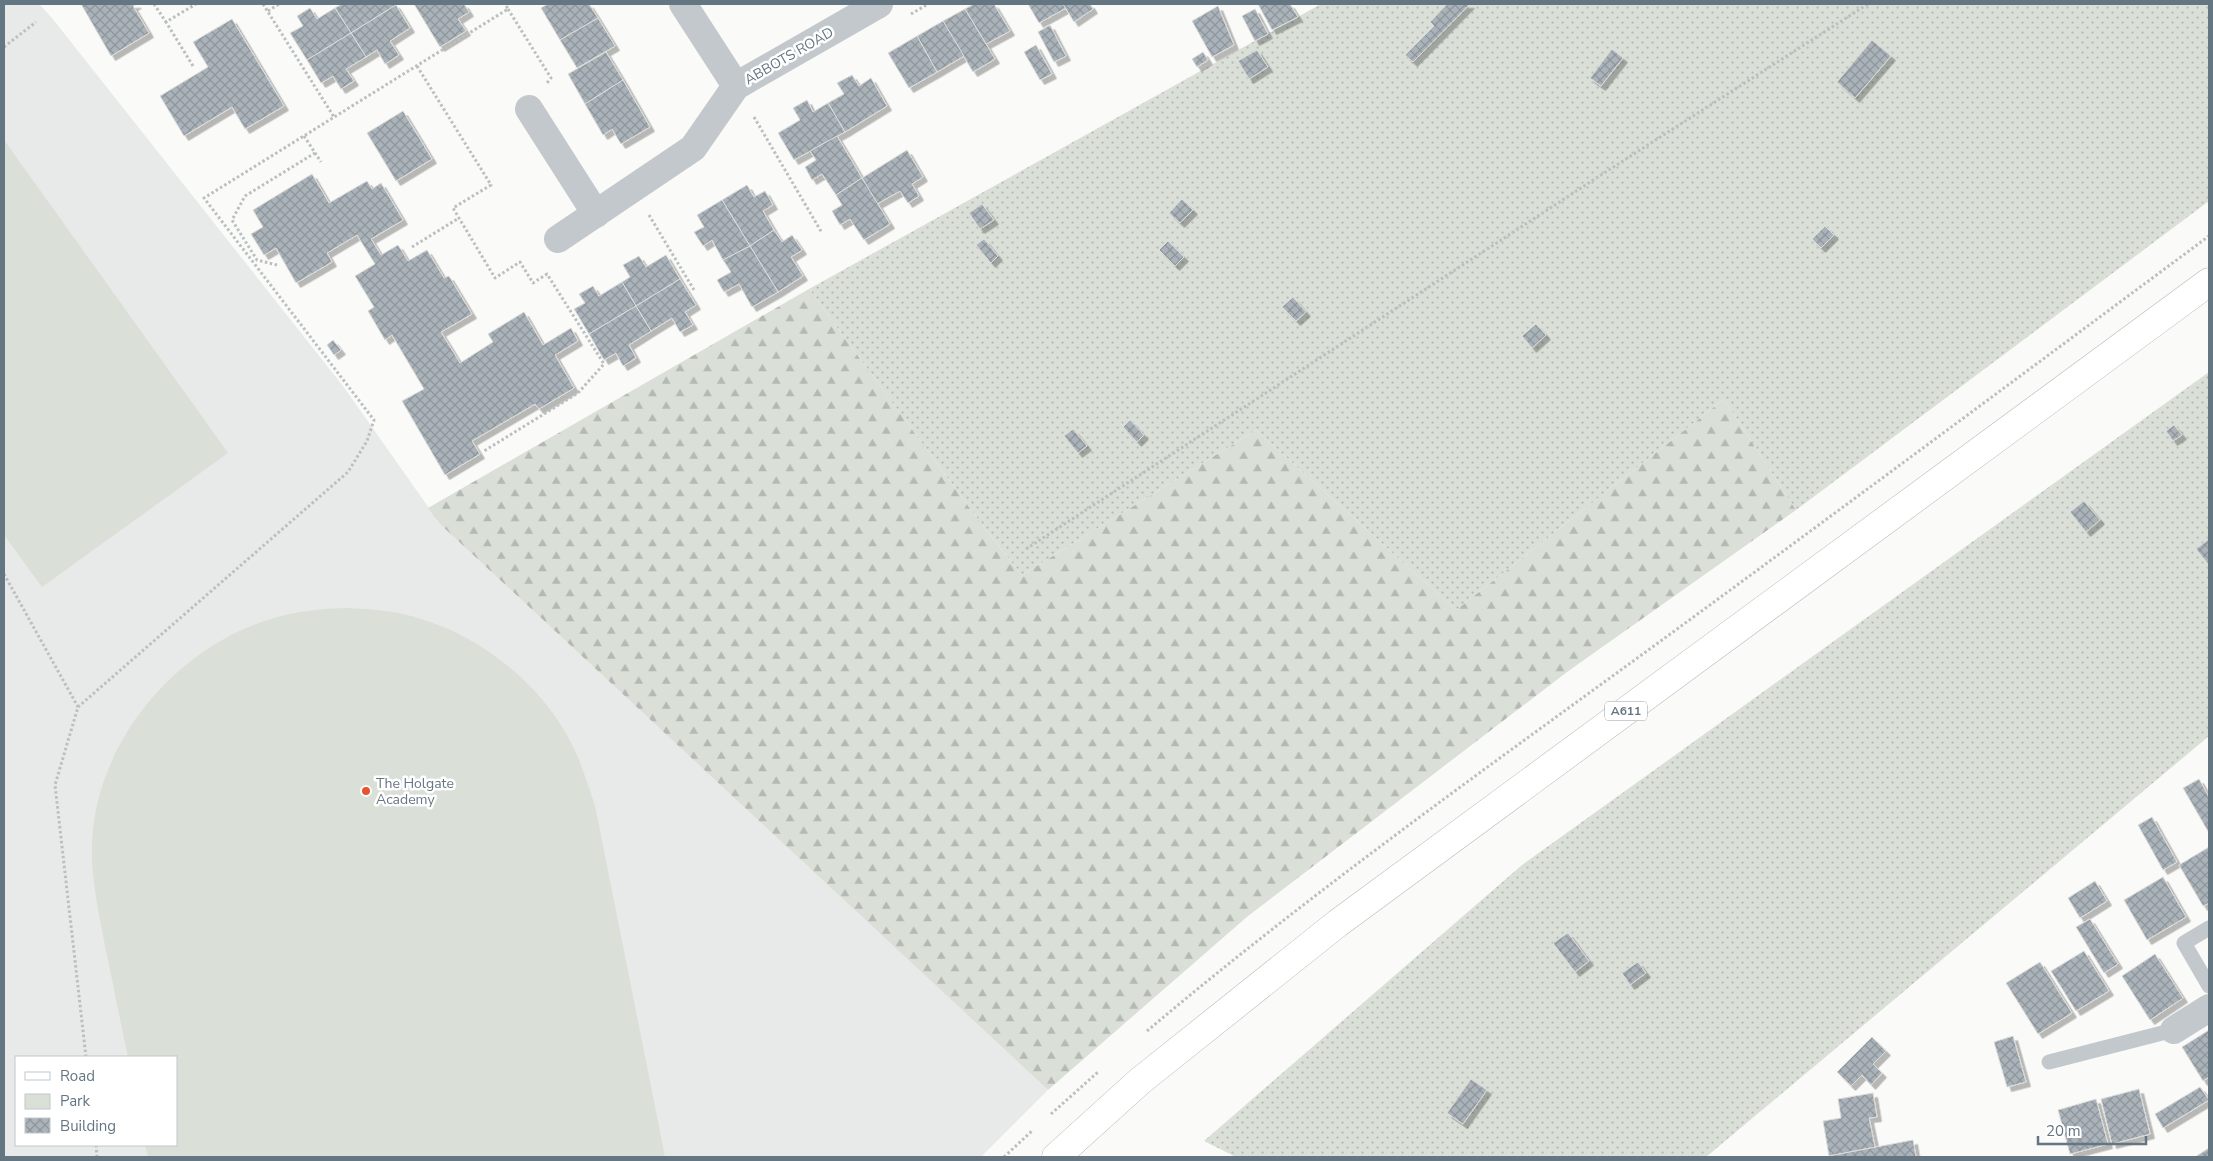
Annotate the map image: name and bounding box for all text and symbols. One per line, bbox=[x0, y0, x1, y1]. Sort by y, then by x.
street label: ABBOTS ROAD bbox=[741, 23, 837, 89]
road number: A611 bbox=[1605, 701, 1647, 720]
place label: The Holgate Academy bbox=[376, 774, 454, 809]
marker: The Holgate Academy bbox=[360, 785, 372, 797]
legend bbox=[15, 1056, 178, 1146]
text: Road bbox=[60, 1066, 95, 1086]
text: Park bbox=[60, 1091, 90, 1111]
scale bar bbox=[2038, 1114, 2146, 1146]
text: Building bbox=[60, 1116, 116, 1136]
text: 20 m bbox=[2046, 1121, 2081, 1141]

